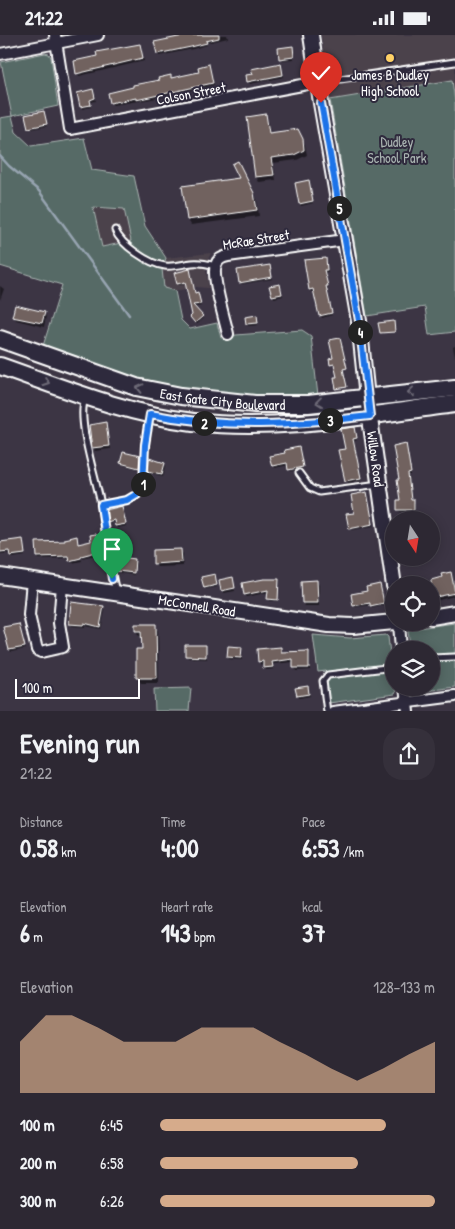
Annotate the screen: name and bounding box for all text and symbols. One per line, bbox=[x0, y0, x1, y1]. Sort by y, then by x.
text: 21:22 bbox=[25, 5, 63, 31]
pin bbox=[300, 52, 342, 103]
marker: James B Dudley High School bbox=[384, 52, 396, 64]
icon: check bbox=[307, 59, 335, 87]
place label: James B Dudley High School bbox=[351, 65, 429, 101]
street label: Colson Street bbox=[155, 77, 227, 109]
park label: Dudley School Park bbox=[367, 132, 427, 167]
pin: 5 bbox=[326, 195, 352, 221]
text: 5 bbox=[337, 199, 342, 218]
street label: McRae Street bbox=[221, 224, 291, 254]
pin: 4 bbox=[348, 319, 372, 345]
text: 4 bbox=[358, 323, 363, 342]
one-way arrow bbox=[41, 376, 50, 386]
one-way arrow bbox=[136, 383, 145, 394]
street label: East Gate City Boulevard bbox=[159, 383, 286, 414]
one-way arrow bbox=[407, 387, 415, 398]
one-way arrow bbox=[315, 396, 323, 407]
pin: 3 bbox=[318, 407, 342, 433]
pin: 2 bbox=[192, 411, 216, 435]
text: 3 bbox=[327, 411, 334, 430]
text: 2 bbox=[201, 414, 208, 433]
street label: Willow Road bbox=[363, 430, 389, 489]
pin: 1 bbox=[130, 471, 156, 497]
text: 1 bbox=[141, 475, 146, 494]
north arrow bbox=[385, 511, 440, 566]
map controls bbox=[385, 511, 440, 696]
pin bbox=[91, 528, 133, 579]
icon: arrive bbox=[98, 535, 126, 563]
button: locate bbox=[385, 576, 440, 631]
street label: McConnell Road bbox=[157, 590, 237, 621]
button: layers bbox=[385, 641, 440, 696]
scale bar bbox=[15, 677, 140, 700]
text: 100 m bbox=[22, 678, 52, 697]
text: Evening run bbox=[20, 724, 140, 762]
button: share bbox=[383, 728, 435, 780]
text: 21:22 bbox=[20, 762, 52, 784]
text: Distance bbox=[20, 812, 63, 831]
text: Time bbox=[161, 812, 186, 831]
text: Pace bbox=[302, 812, 325, 831]
text: 0.58 bbox=[20, 831, 58, 865]
text: 4:00 bbox=[161, 831, 199, 865]
text: 6:53 bbox=[302, 831, 340, 865]
text: km bbox=[58, 842, 77, 861]
text: /km bbox=[340, 842, 364, 861]
text: Elevation bbox=[20, 897, 67, 916]
text: Heart rate bbox=[161, 897, 213, 916]
text: kcal bbox=[302, 897, 322, 916]
text: 6 bbox=[20, 916, 30, 950]
text: 143 bbox=[161, 916, 191, 950]
text: 37 bbox=[302, 916, 326, 950]
text: m bbox=[30, 927, 43, 946]
text: bpm bbox=[191, 927, 215, 946]
text: Elevation bbox=[20, 976, 73, 998]
text: 128–133 m bbox=[373, 976, 435, 998]
text: 100 m bbox=[20, 1114, 55, 1136]
text: 6:45 bbox=[100, 1114, 123, 1136]
text: 200 m bbox=[20, 1152, 56, 1174]
text: 6:58 bbox=[100, 1152, 124, 1174]
text: 300 m bbox=[20, 1190, 56, 1212]
text: 6:26 bbox=[100, 1190, 124, 1212]

